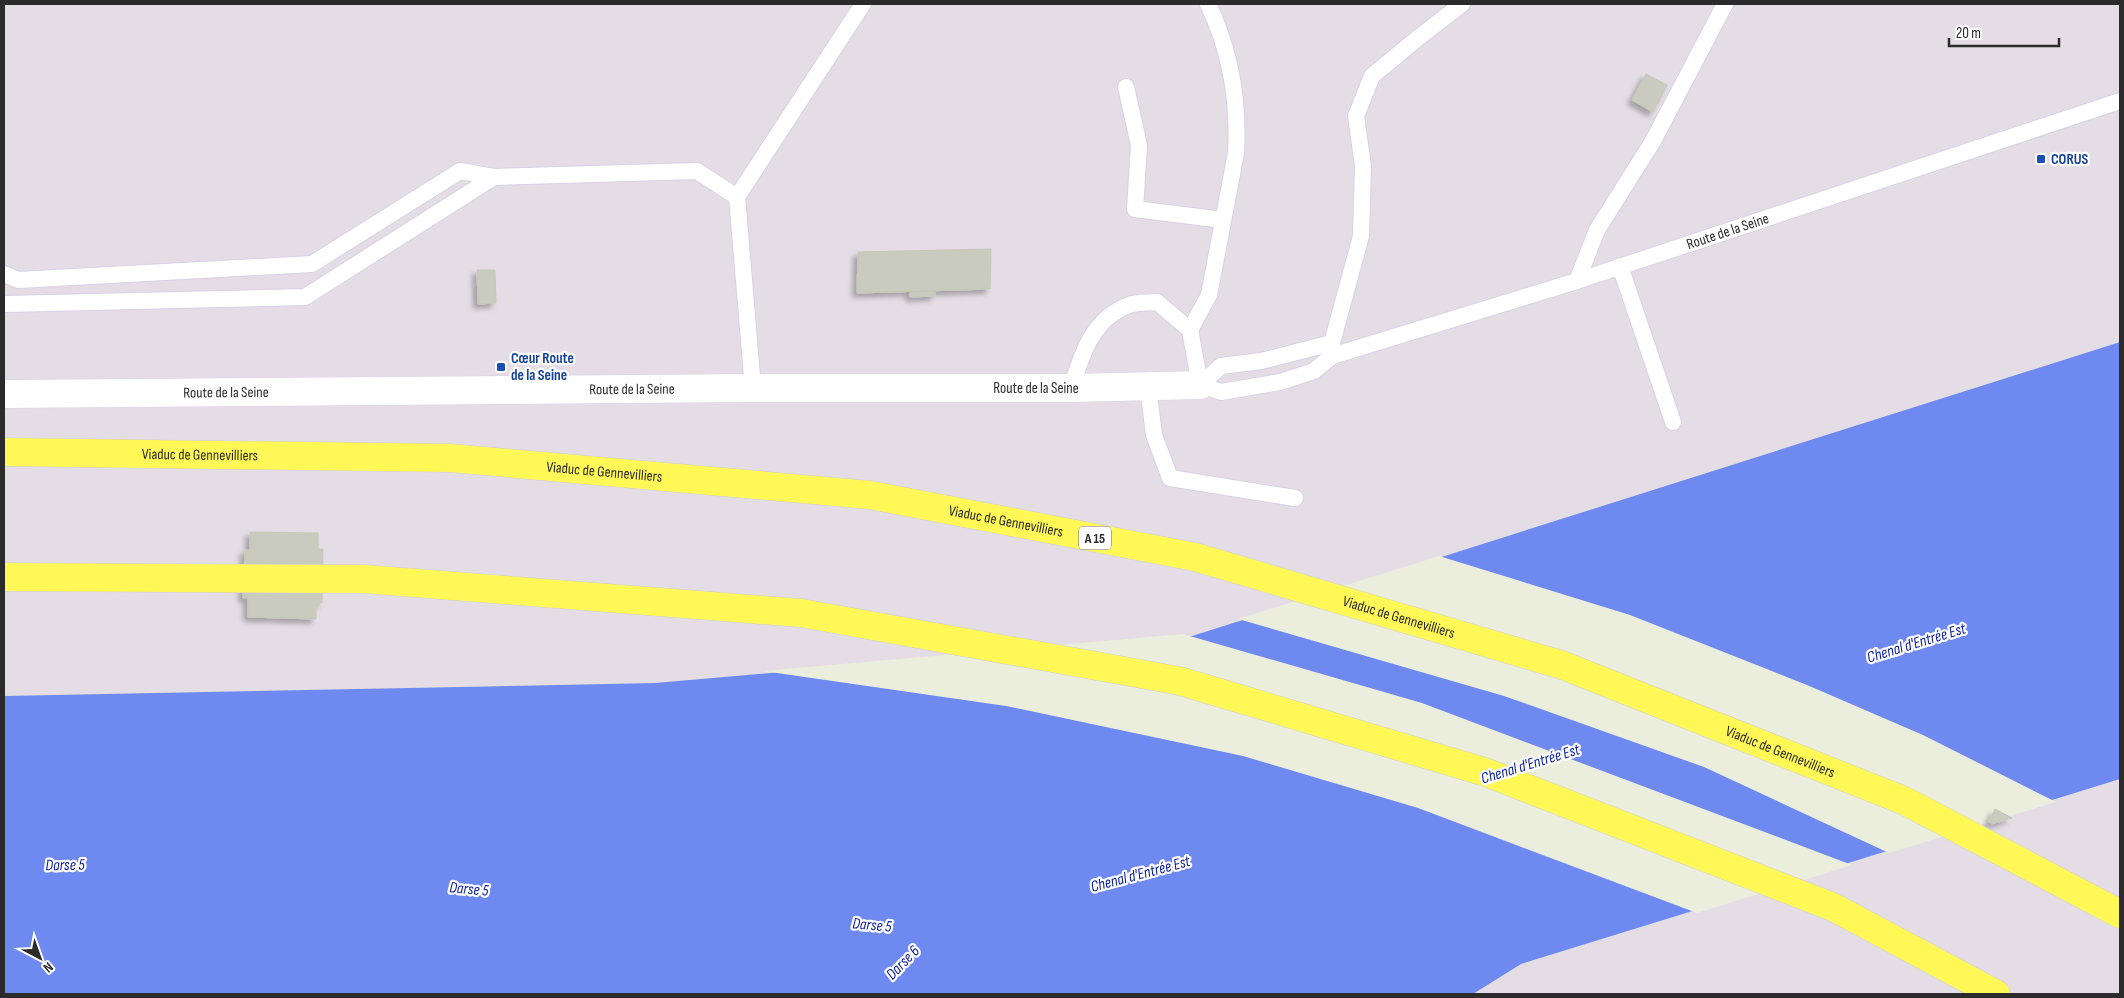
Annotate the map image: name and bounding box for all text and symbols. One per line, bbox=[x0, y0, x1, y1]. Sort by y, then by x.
scale bar bbox=[1949, 15, 2059, 47]
text: 20 m bbox=[1956, 24, 1981, 43]
place label: CORUS bbox=[2051, 150, 2088, 169]
marker: CORUS bbox=[2035, 153, 2047, 165]
street label: Route de la Seine bbox=[1684, 209, 1771, 254]
place label: Cœur Route de la Seine bbox=[511, 349, 574, 385]
marker: Cœur Route de la Seine bbox=[495, 361, 507, 373]
street label: Route de la Seine bbox=[993, 379, 1079, 398]
street label: Route de la Seine bbox=[589, 380, 675, 399]
street label: Route de la Seine bbox=[183, 383, 269, 403]
street label: Viaduc de Gennevilliers bbox=[142, 445, 258, 465]
street label: Viaduc de Gennevilliers bbox=[546, 458, 663, 487]
street label: Viaduc de Gennevilliers bbox=[947, 501, 1065, 542]
road number: A 15 bbox=[1079, 526, 1111, 550]
street label: Viaduc de Gennevilliers bbox=[1340, 592, 1457, 643]
water label: Chenal d'Entrée Est bbox=[1865, 619, 1969, 667]
street label: Viaduc de Gennevilliers bbox=[1723, 722, 1838, 782]
water label: Chenal d'Entrée Est bbox=[1479, 740, 1583, 788]
water label: Chenal d'Entrée Est bbox=[1089, 852, 1193, 897]
water label: Darse 5 bbox=[45, 856, 86, 875]
water label: Darse 5 bbox=[448, 878, 490, 901]
water label: Darse 5 bbox=[851, 914, 893, 937]
north arrow bbox=[15, 933, 65, 983]
water label: Darse 6 bbox=[882, 942, 924, 984]
text: N bbox=[40, 959, 57, 976]

